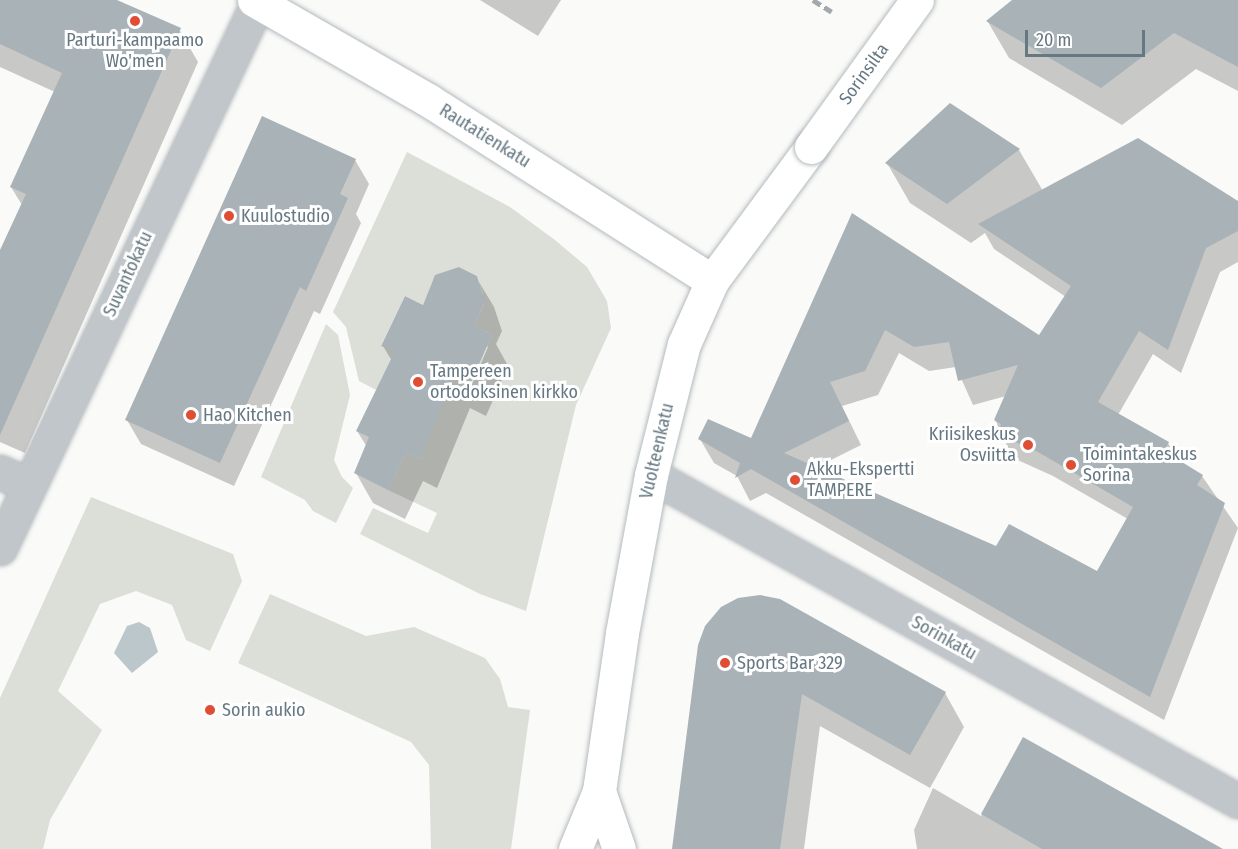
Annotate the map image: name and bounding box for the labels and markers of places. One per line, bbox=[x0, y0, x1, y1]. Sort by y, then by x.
marker: Parturi-kampaamo Wo'men bbox=[128, 14, 142, 28]
place label: Parturi-kampaamo Wo'men bbox=[66, 30, 204, 72]
place label: Kuulostudio bbox=[241, 205, 330, 227]
marker: Kuulostudio bbox=[222, 209, 236, 223]
place label: Tampereen ortodoksinen kirkko bbox=[430, 361, 578, 404]
marker: Tampereen ortodoksinen kirkko bbox=[411, 375, 425, 389]
place label: Hao Kitchen bbox=[203, 404, 292, 426]
marker: Hao Kitchen bbox=[184, 408, 198, 422]
place label: Kriisikeskus Osviitta bbox=[929, 424, 1016, 466]
marker: Kriisikeskus Osviitta bbox=[1021, 438, 1035, 452]
place label: Toimintakeskus Sorina bbox=[1083, 444, 1197, 486]
marker: Toimintakeskus Sorina bbox=[1064, 458, 1078, 472]
place label: Akku-Ekspertti TAMPERE bbox=[807, 459, 915, 502]
marker: Akku-Ekspertti TAMPERE bbox=[788, 473, 802, 487]
place label: Sports Bar 329 bbox=[737, 652, 843, 674]
marker: Sports Bar 329 bbox=[718, 656, 732, 670]
place label: Sorin aukio bbox=[222, 699, 306, 721]
marker: Sorin aukio bbox=[203, 703, 217, 717]

